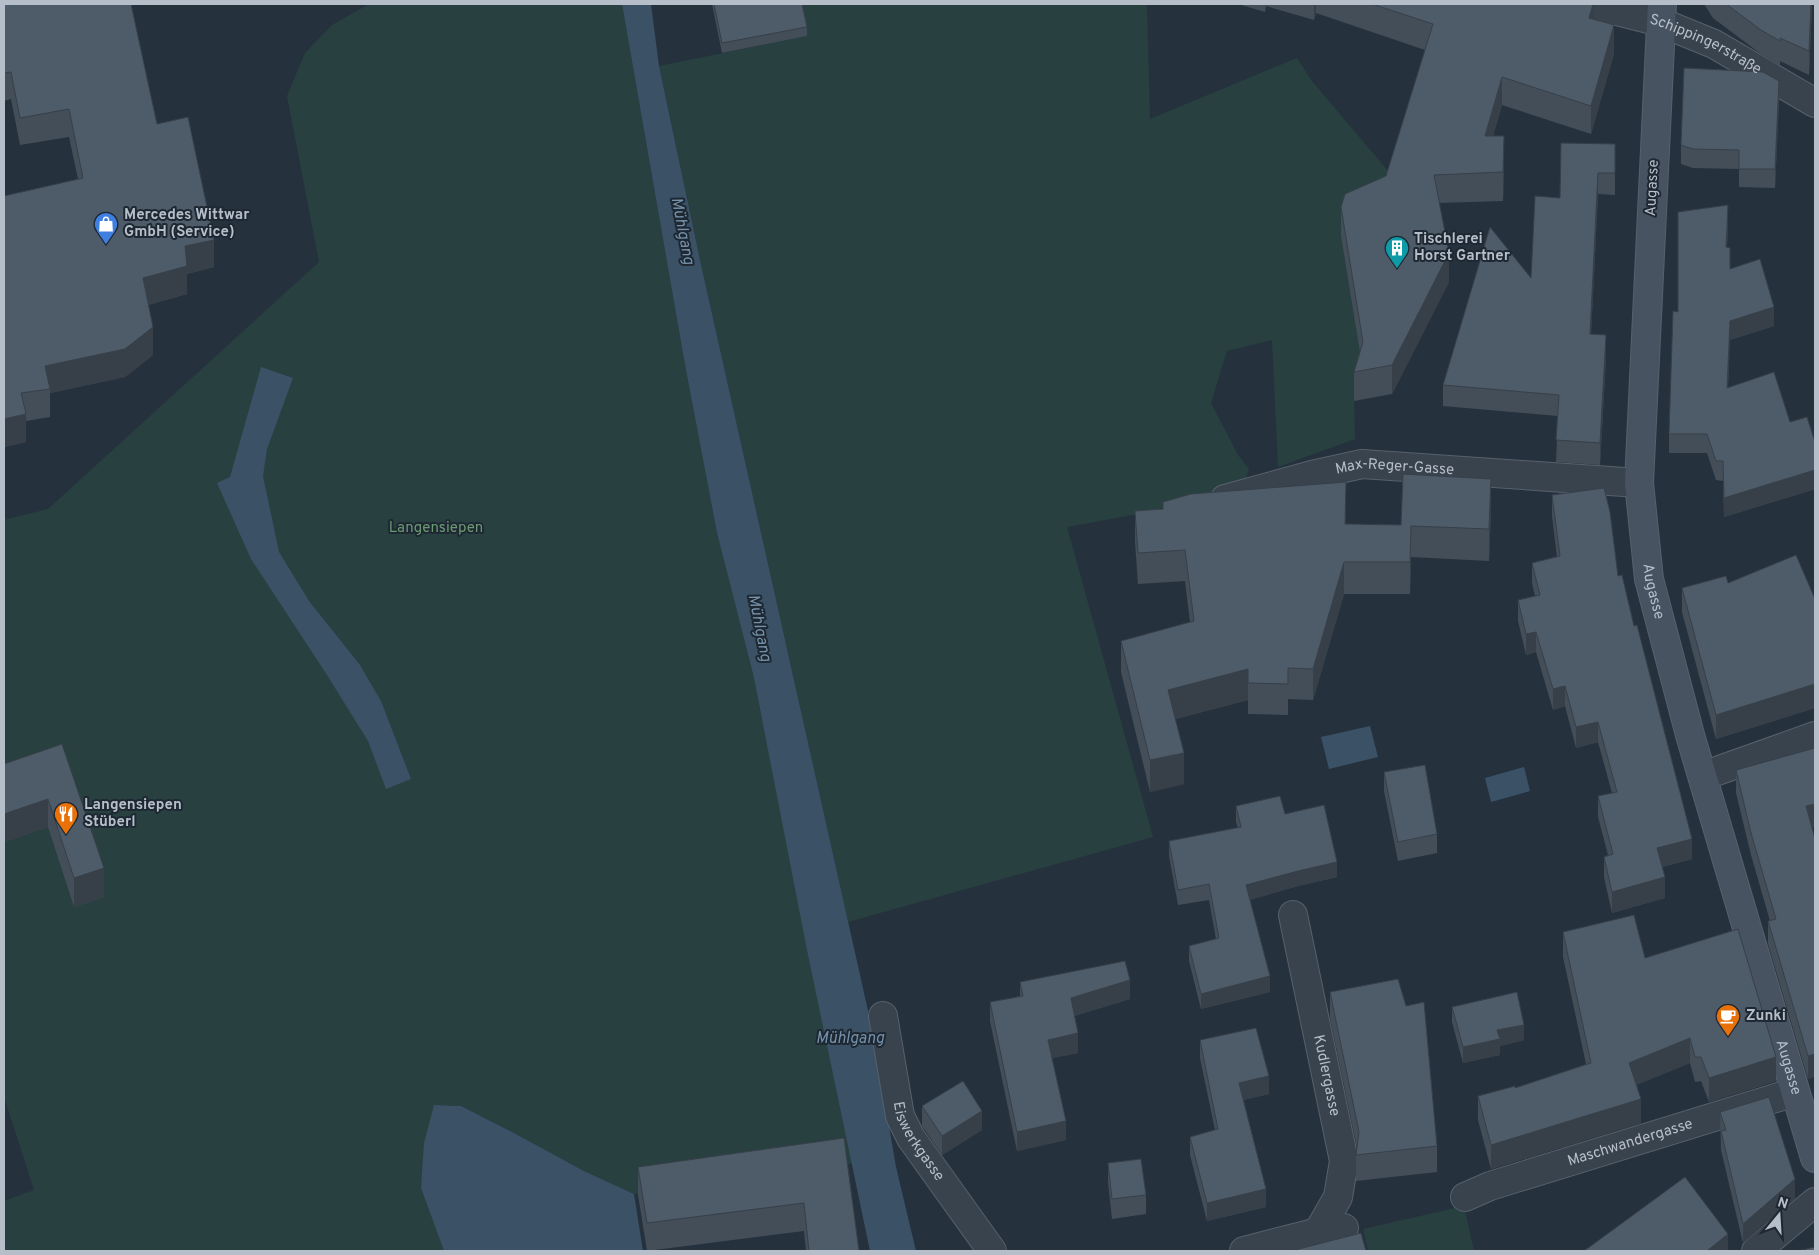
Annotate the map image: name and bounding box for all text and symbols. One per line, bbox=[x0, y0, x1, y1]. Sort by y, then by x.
street label: Schippingerstraße bbox=[1648, 10, 1765, 79]
street label: Augasse bbox=[1642, 159, 1664, 217]
water label: Mühlgang bbox=[666, 196, 698, 267]
place label: Mercedes Wittwar GmbH (Service) bbox=[124, 206, 250, 242]
shop icon: Mercedes Wittwar GmbH (Service) bbox=[93, 211, 119, 245]
place label: Tischlerei Horst Gartner bbox=[1414, 230, 1511, 266]
building icon: Tischlerei Horst Gartner bbox=[1384, 235, 1410, 269]
street label: Max-Reger-Gasse bbox=[1333, 455, 1455, 480]
park label: Langensiepen bbox=[389, 519, 483, 538]
street label: Augasse bbox=[1638, 563, 1669, 621]
water label: Mühlgang bbox=[743, 593, 775, 664]
place label: Langensiepen Stüberl bbox=[84, 796, 182, 832]
restaurant icon: Langensiepen Stüberl bbox=[53, 801, 79, 835]
cafe icon: Zunki bbox=[1715, 1003, 1741, 1037]
place label: Zunki bbox=[1746, 1007, 1786, 1026]
water label: Mühlgang bbox=[816, 1029, 884, 1049]
street label: Kudlergasse bbox=[1309, 1033, 1344, 1118]
street label: Augasse bbox=[1771, 1037, 1805, 1097]
street label: Eiswerkgasse bbox=[888, 1100, 948, 1185]
street label: Maschwandergasse bbox=[1565, 1115, 1695, 1171]
north arrow bbox=[1754, 1190, 1804, 1240]
text: N bbox=[1775, 1194, 1790, 1214]

